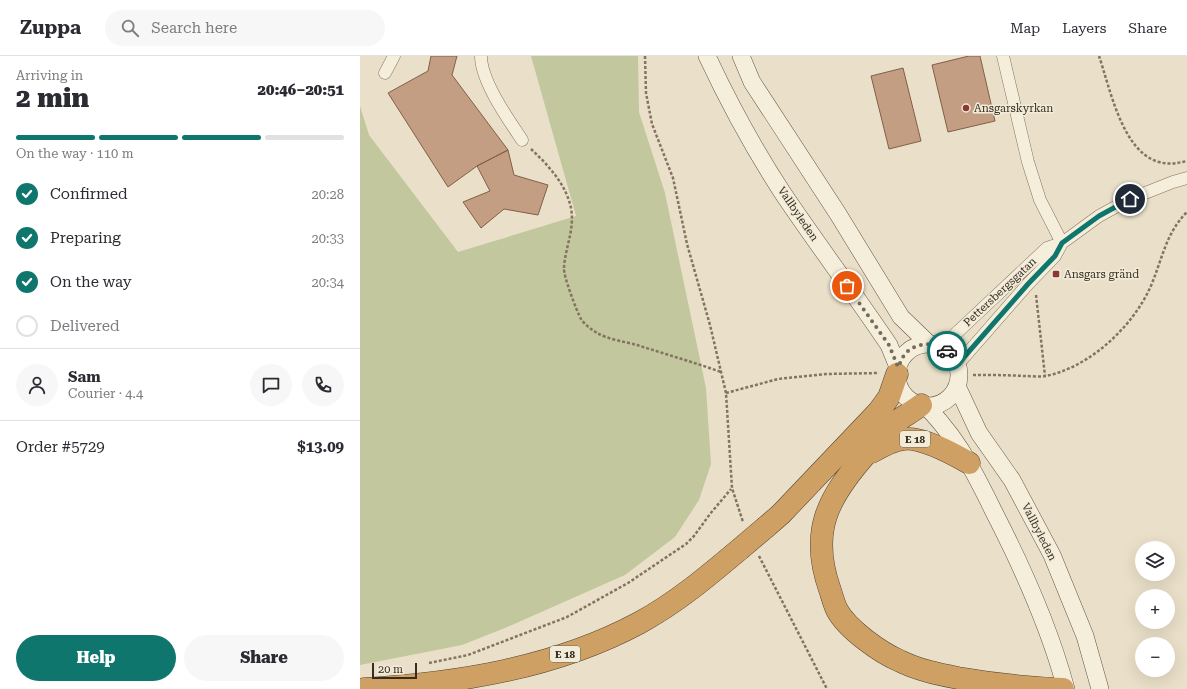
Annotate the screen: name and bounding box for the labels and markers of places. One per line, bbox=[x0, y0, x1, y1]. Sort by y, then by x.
place label: Ansgarskyrkan bbox=[974, 102, 1053, 115]
marker: Ansgarskyrkan bbox=[961, 103, 971, 113]
pin bbox=[1113, 182, 1147, 216]
place label: Ansgars gränd bbox=[1064, 268, 1139, 281]
pin bbox=[830, 269, 864, 303]
marker: Ansgars gränd bbox=[1051, 269, 1061, 279]

